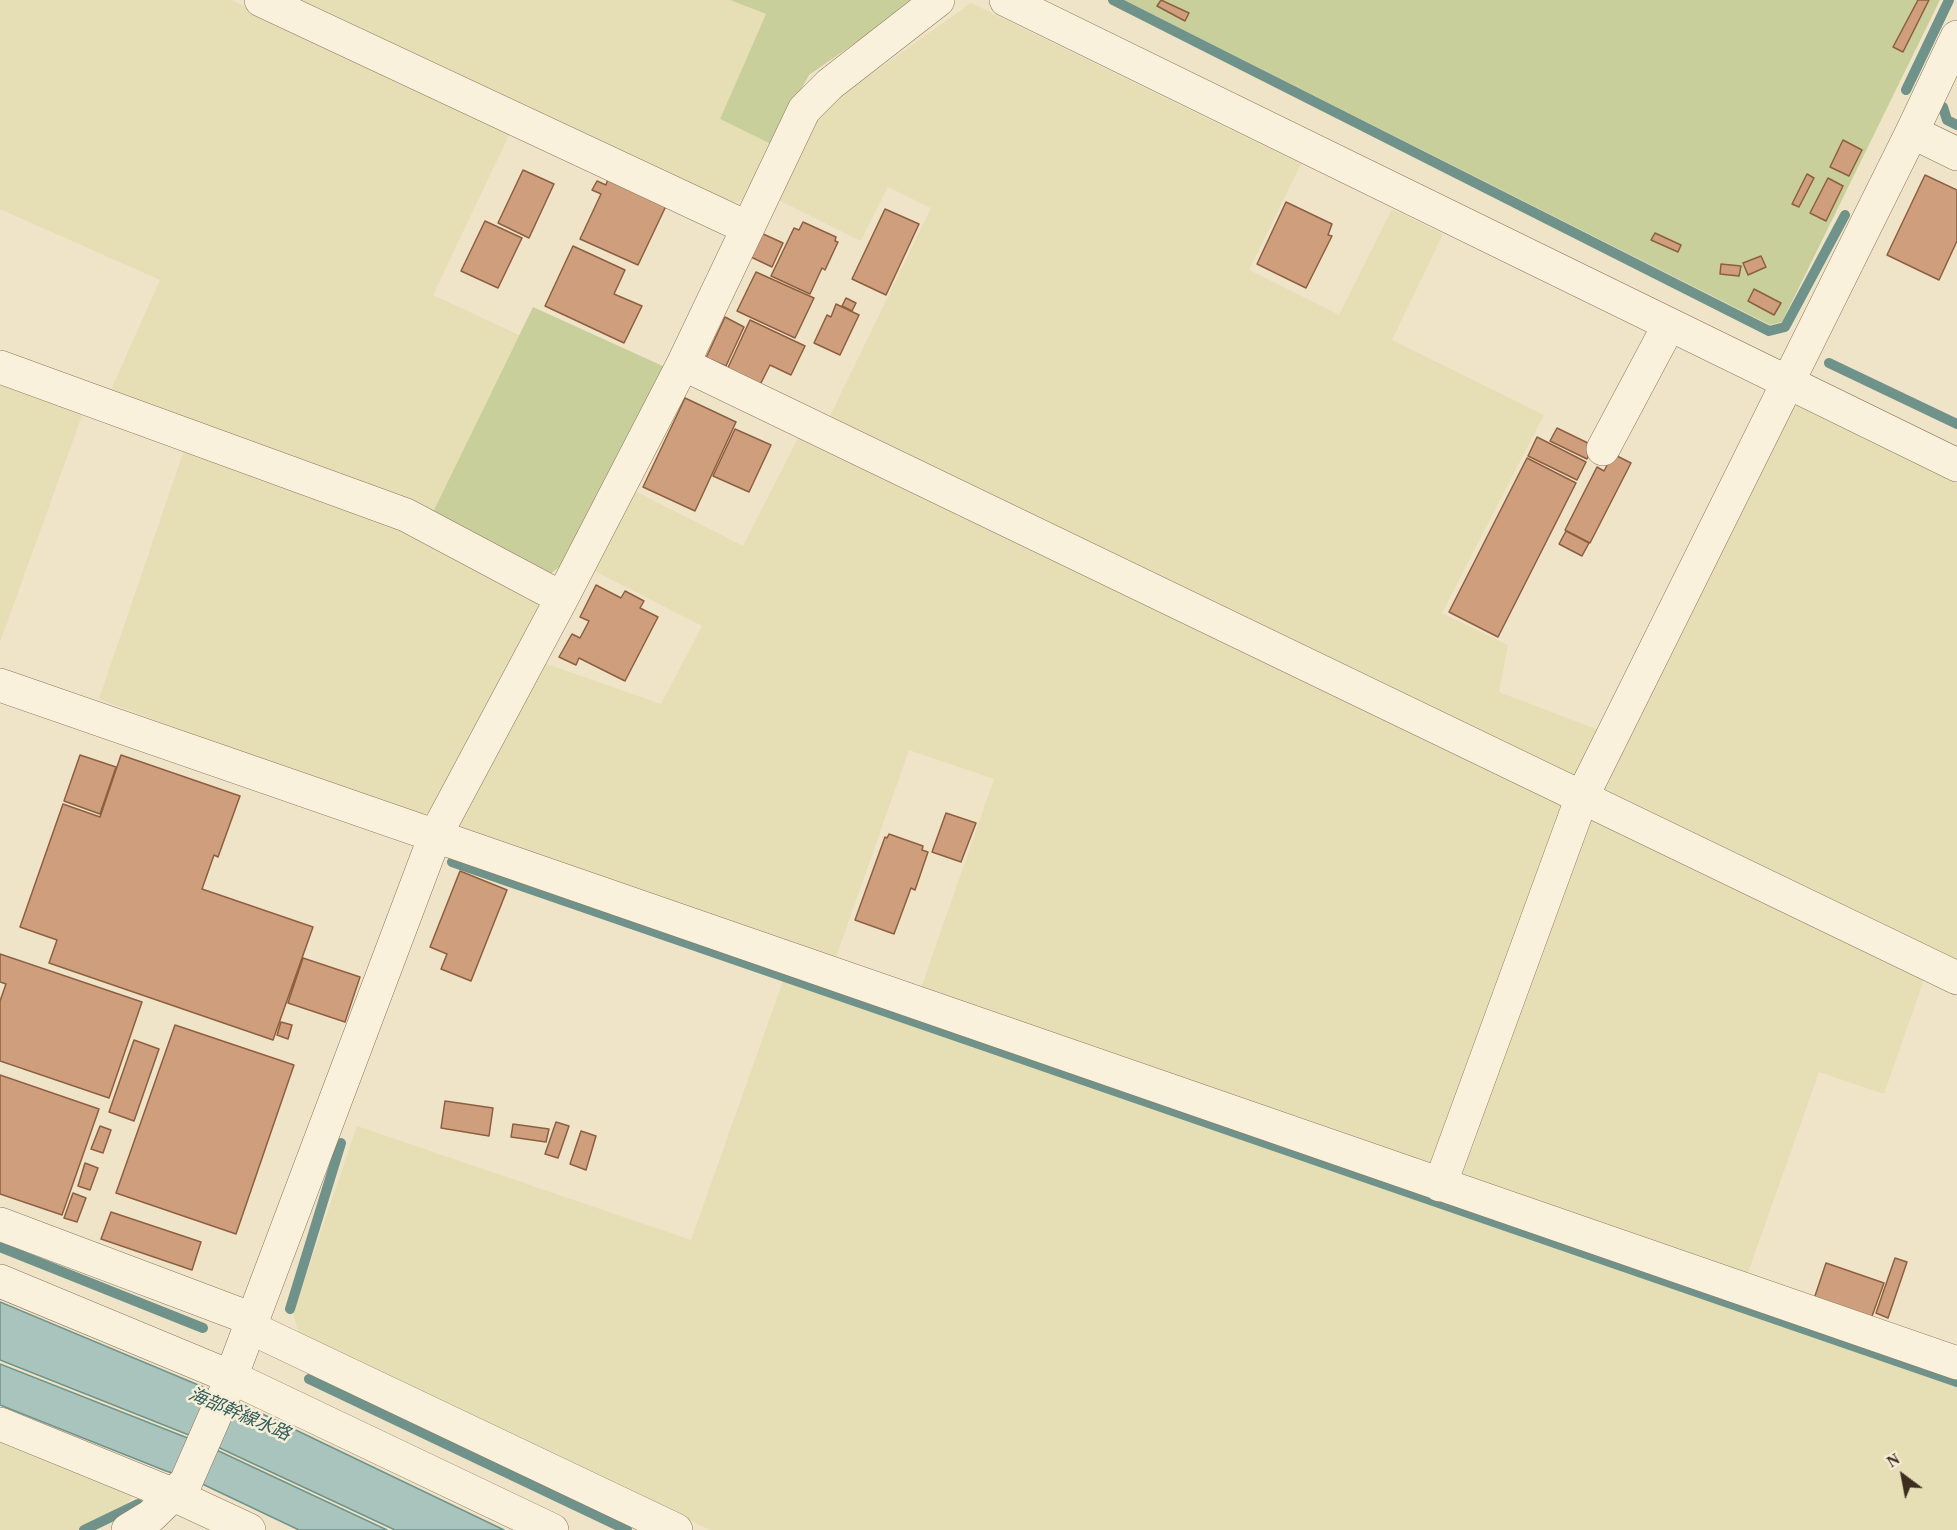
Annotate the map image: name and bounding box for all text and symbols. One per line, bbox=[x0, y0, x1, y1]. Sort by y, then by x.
water label: 海部幹線水路 bbox=[186, 1382, 294, 1444]
north arrow bbox=[1873, 1446, 1933, 1506]
text: N bbox=[1884, 1450, 1903, 1471]

